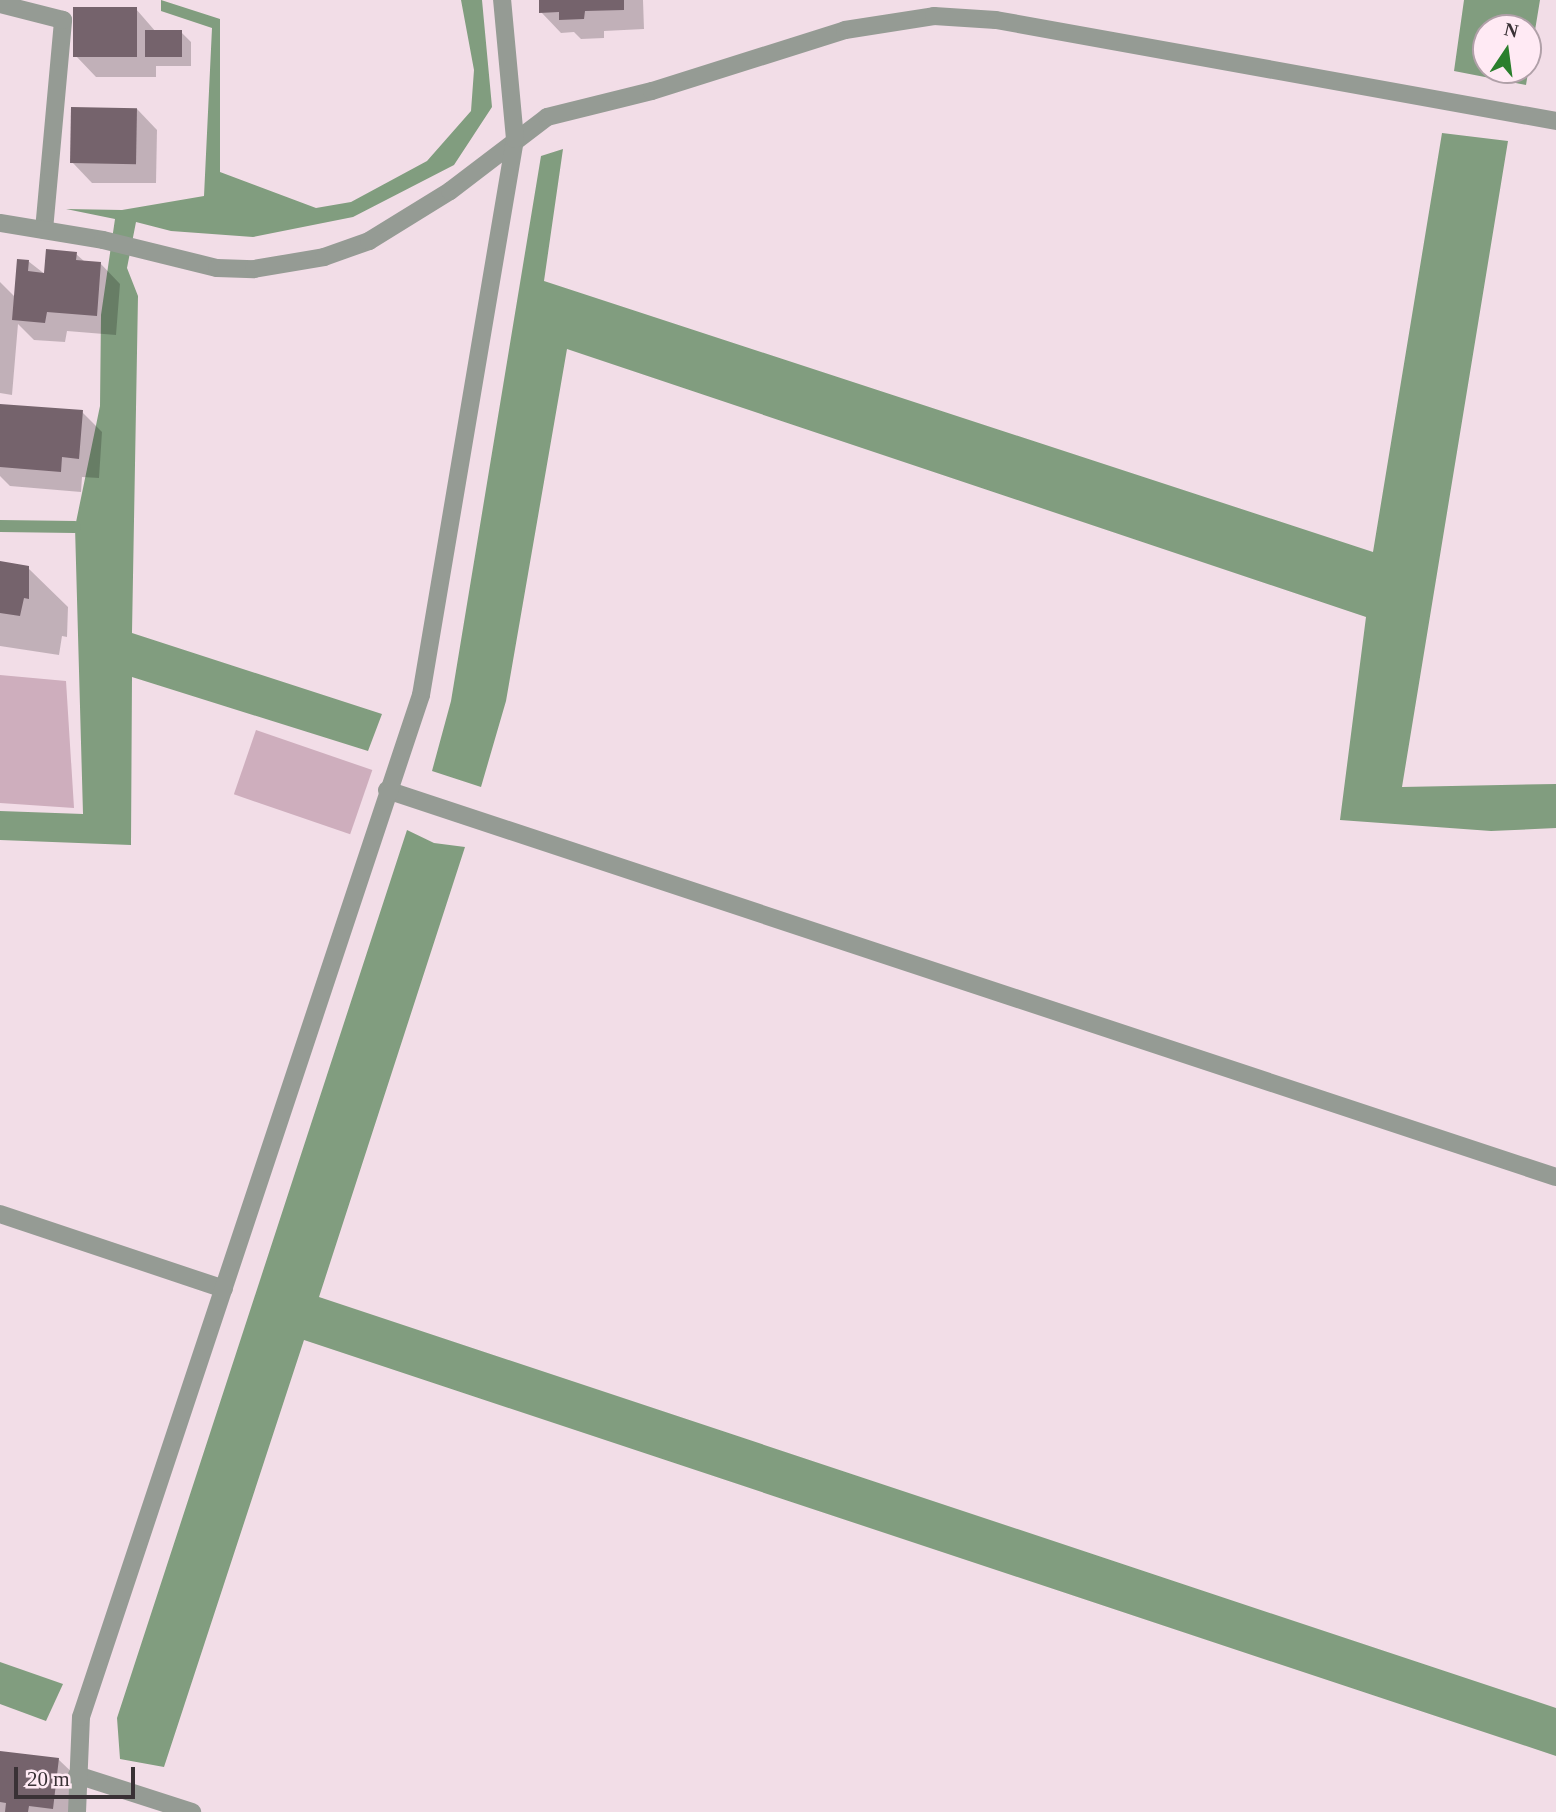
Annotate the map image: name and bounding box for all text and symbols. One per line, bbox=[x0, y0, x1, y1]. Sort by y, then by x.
north arrow bbox=[1472, 14, 1542, 84]
text: N bbox=[1502, 18, 1520, 42]
scale bar bbox=[18, 1752, 138, 1796]
text: 20 m bbox=[27, 1767, 70, 1791]

